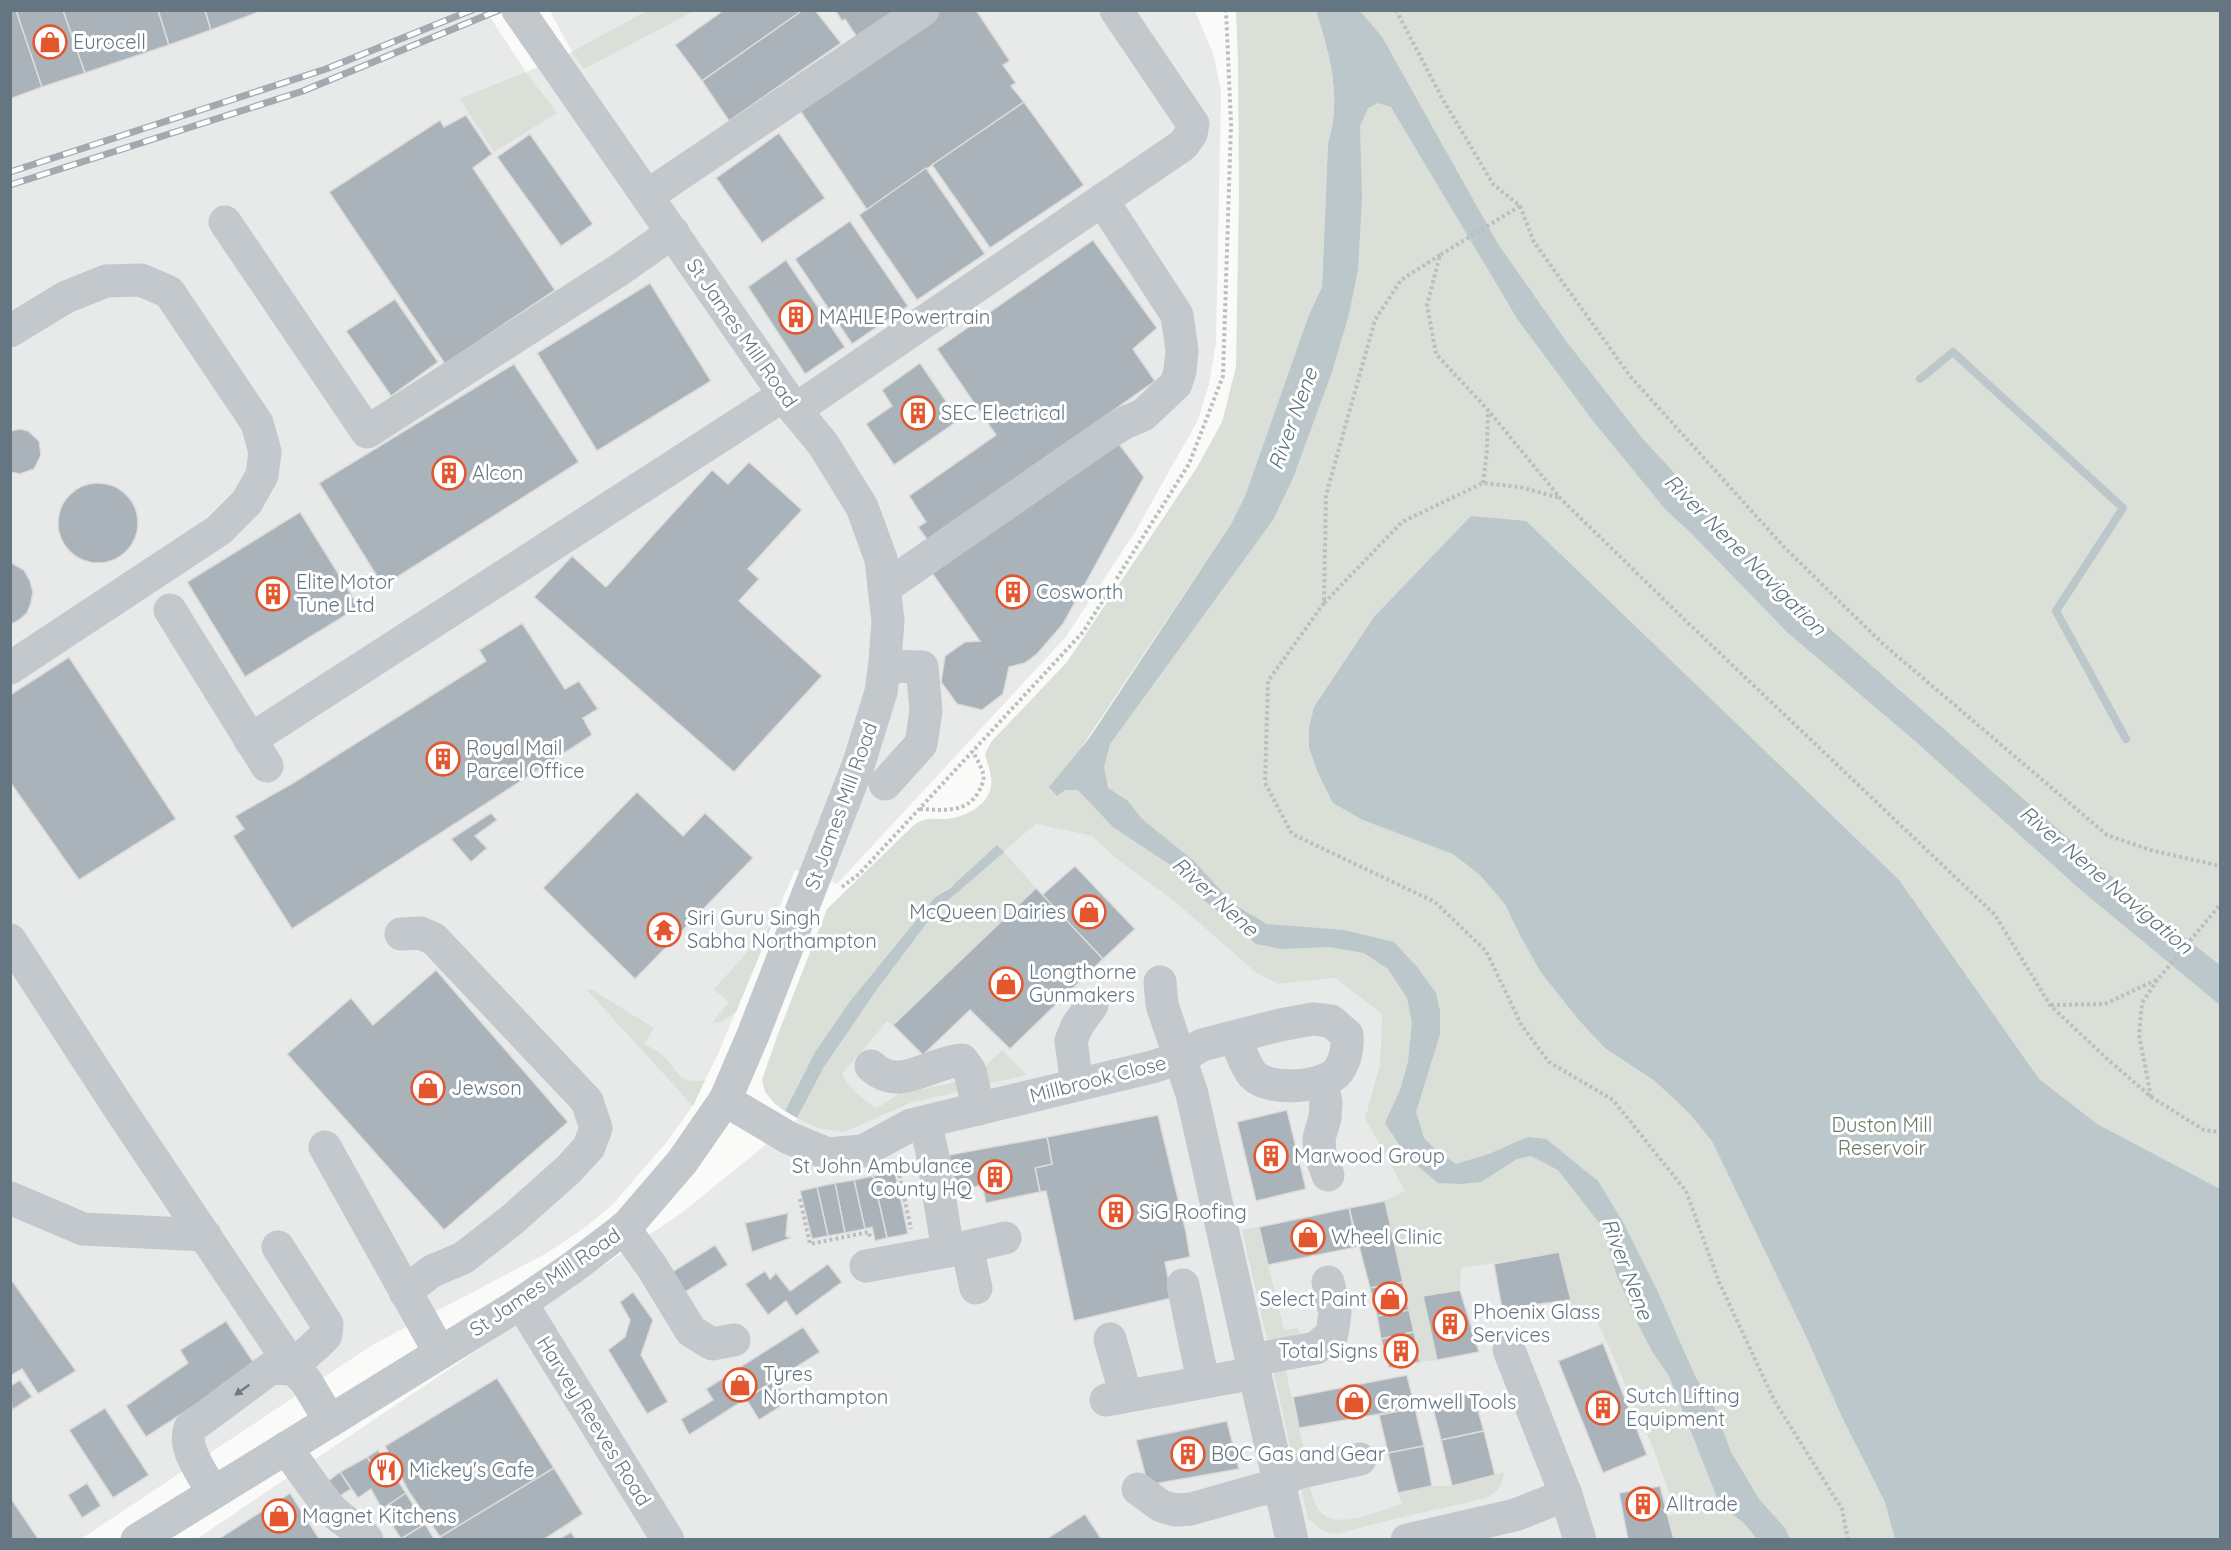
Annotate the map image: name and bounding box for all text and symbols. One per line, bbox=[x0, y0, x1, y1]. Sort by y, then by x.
shop icon: Eurocell bbox=[32, 24, 68, 60]
place label: Eurocell bbox=[73, 29, 146, 54]
street label: St James Mill Road bbox=[682, 253, 803, 412]
building icon: MAHLE Powertrain bbox=[778, 299, 814, 335]
place label: MAHLE Powertrain bbox=[819, 304, 990, 329]
water label: River Nene bbox=[1262, 363, 1323, 473]
building icon: SEC Electrical bbox=[900, 395, 936, 431]
place label: SEC Electrical bbox=[941, 400, 1065, 425]
building icon: Alcon bbox=[431, 455, 467, 491]
place label: Alcon bbox=[472, 460, 523, 485]
water label: River Nene Navigation bbox=[1660, 468, 1832, 641]
place label: Elite Motor Tune Ltd bbox=[296, 569, 395, 617]
building icon: Cosworth bbox=[995, 574, 1031, 610]
building icon: Elite Motor Tune Ltd bbox=[255, 576, 291, 612]
place label: Cosworth bbox=[1036, 579, 1123, 604]
street label: St James Mill Road bbox=[799, 719, 882, 893]
place label: Royal Mail Parcel Office bbox=[466, 735, 585, 783]
building icon: Royal Mail Parcel Office bbox=[425, 741, 461, 777]
water label: River Nene Navigation bbox=[2015, 799, 2199, 960]
water label: River Nene bbox=[1167, 851, 1265, 942]
shop icon: McQueen Dairies bbox=[1071, 894, 1107, 930]
place label: McQueen Dairies bbox=[909, 899, 1066, 924]
place label: Siri Guru Singh Sabha Northampton bbox=[687, 905, 877, 953]
temple icon: Siri Guru Singh Sabha Northampton bbox=[646, 912, 682, 948]
place label: Longthorne Gunmakers bbox=[1029, 959, 1137, 1007]
shop icon: Longthorne Gunmakers bbox=[988, 966, 1024, 1002]
street label: Millbrook Close bbox=[1027, 1049, 1169, 1108]
shop icon: Jewson bbox=[410, 1070, 446, 1106]
place label: Jewson bbox=[451, 1075, 522, 1100]
park label: Duston Mill Reservoir bbox=[1832, 1112, 1932, 1160]
building icon: Marwood Group bbox=[1253, 1138, 1289, 1174]
place label: Marwood Group bbox=[1294, 1143, 1445, 1168]
place label: St John Ambulance County HQ bbox=[792, 1153, 972, 1201]
building icon: St John Ambulance County HQ bbox=[977, 1159, 1013, 1195]
building icon: SiG Roofing bbox=[1098, 1194, 1134, 1230]
place label: SiG Roofing bbox=[1139, 1199, 1247, 1224]
water label: River Nene bbox=[1597, 1214, 1660, 1324]
shop icon: Wheel Clinic bbox=[1290, 1219, 1326, 1255]
street label: St James Mill Road bbox=[465, 1222, 625, 1341]
place label: Wheel Clinic bbox=[1331, 1224, 1442, 1249]
shop icon: Select Paint bbox=[1372, 1281, 1408, 1317]
place label: Select Paint bbox=[1260, 1286, 1367, 1311]
place label: Phoenix Glass Services bbox=[1473, 1299, 1600, 1347]
building icon: Phoenix Glass Services bbox=[1432, 1306, 1468, 1342]
street label: Harvey Reeves Road bbox=[532, 1331, 657, 1510]
building icon: Total Signs bbox=[1383, 1333, 1419, 1369]
place label: Total Signs bbox=[1278, 1338, 1378, 1363]
place label: Tyres Northampton bbox=[763, 1361, 888, 1409]
shop icon: Tyres Northampton bbox=[722, 1367, 758, 1403]
place label: Sutch Lifting Equipment bbox=[1626, 1383, 1740, 1431]
one-way arrow bbox=[235, 1384, 251, 1396]
shop icon: Cromwell Tools bbox=[1336, 1384, 1372, 1420]
place label: Cromwell Tools bbox=[1377, 1389, 1516, 1414]
building icon: Sutch Lifting Equipment bbox=[1585, 1390, 1621, 1426]
building icon: BOC Gas and Gear bbox=[1170, 1436, 1206, 1472]
place label: BOC Gas and Gear bbox=[1211, 1441, 1386, 1466]
restaurant icon: Mickey's Cafe bbox=[368, 1452, 404, 1488]
place label: Mickey's Cafe bbox=[409, 1457, 535, 1482]
building icon: Alltrade bbox=[1625, 1486, 1661, 1522]
place label: Alltrade bbox=[1666, 1491, 1738, 1516]
shop icon: Magnet Kitchens bbox=[261, 1498, 297, 1534]
place label: Magnet Kitchens bbox=[302, 1503, 457, 1528]

